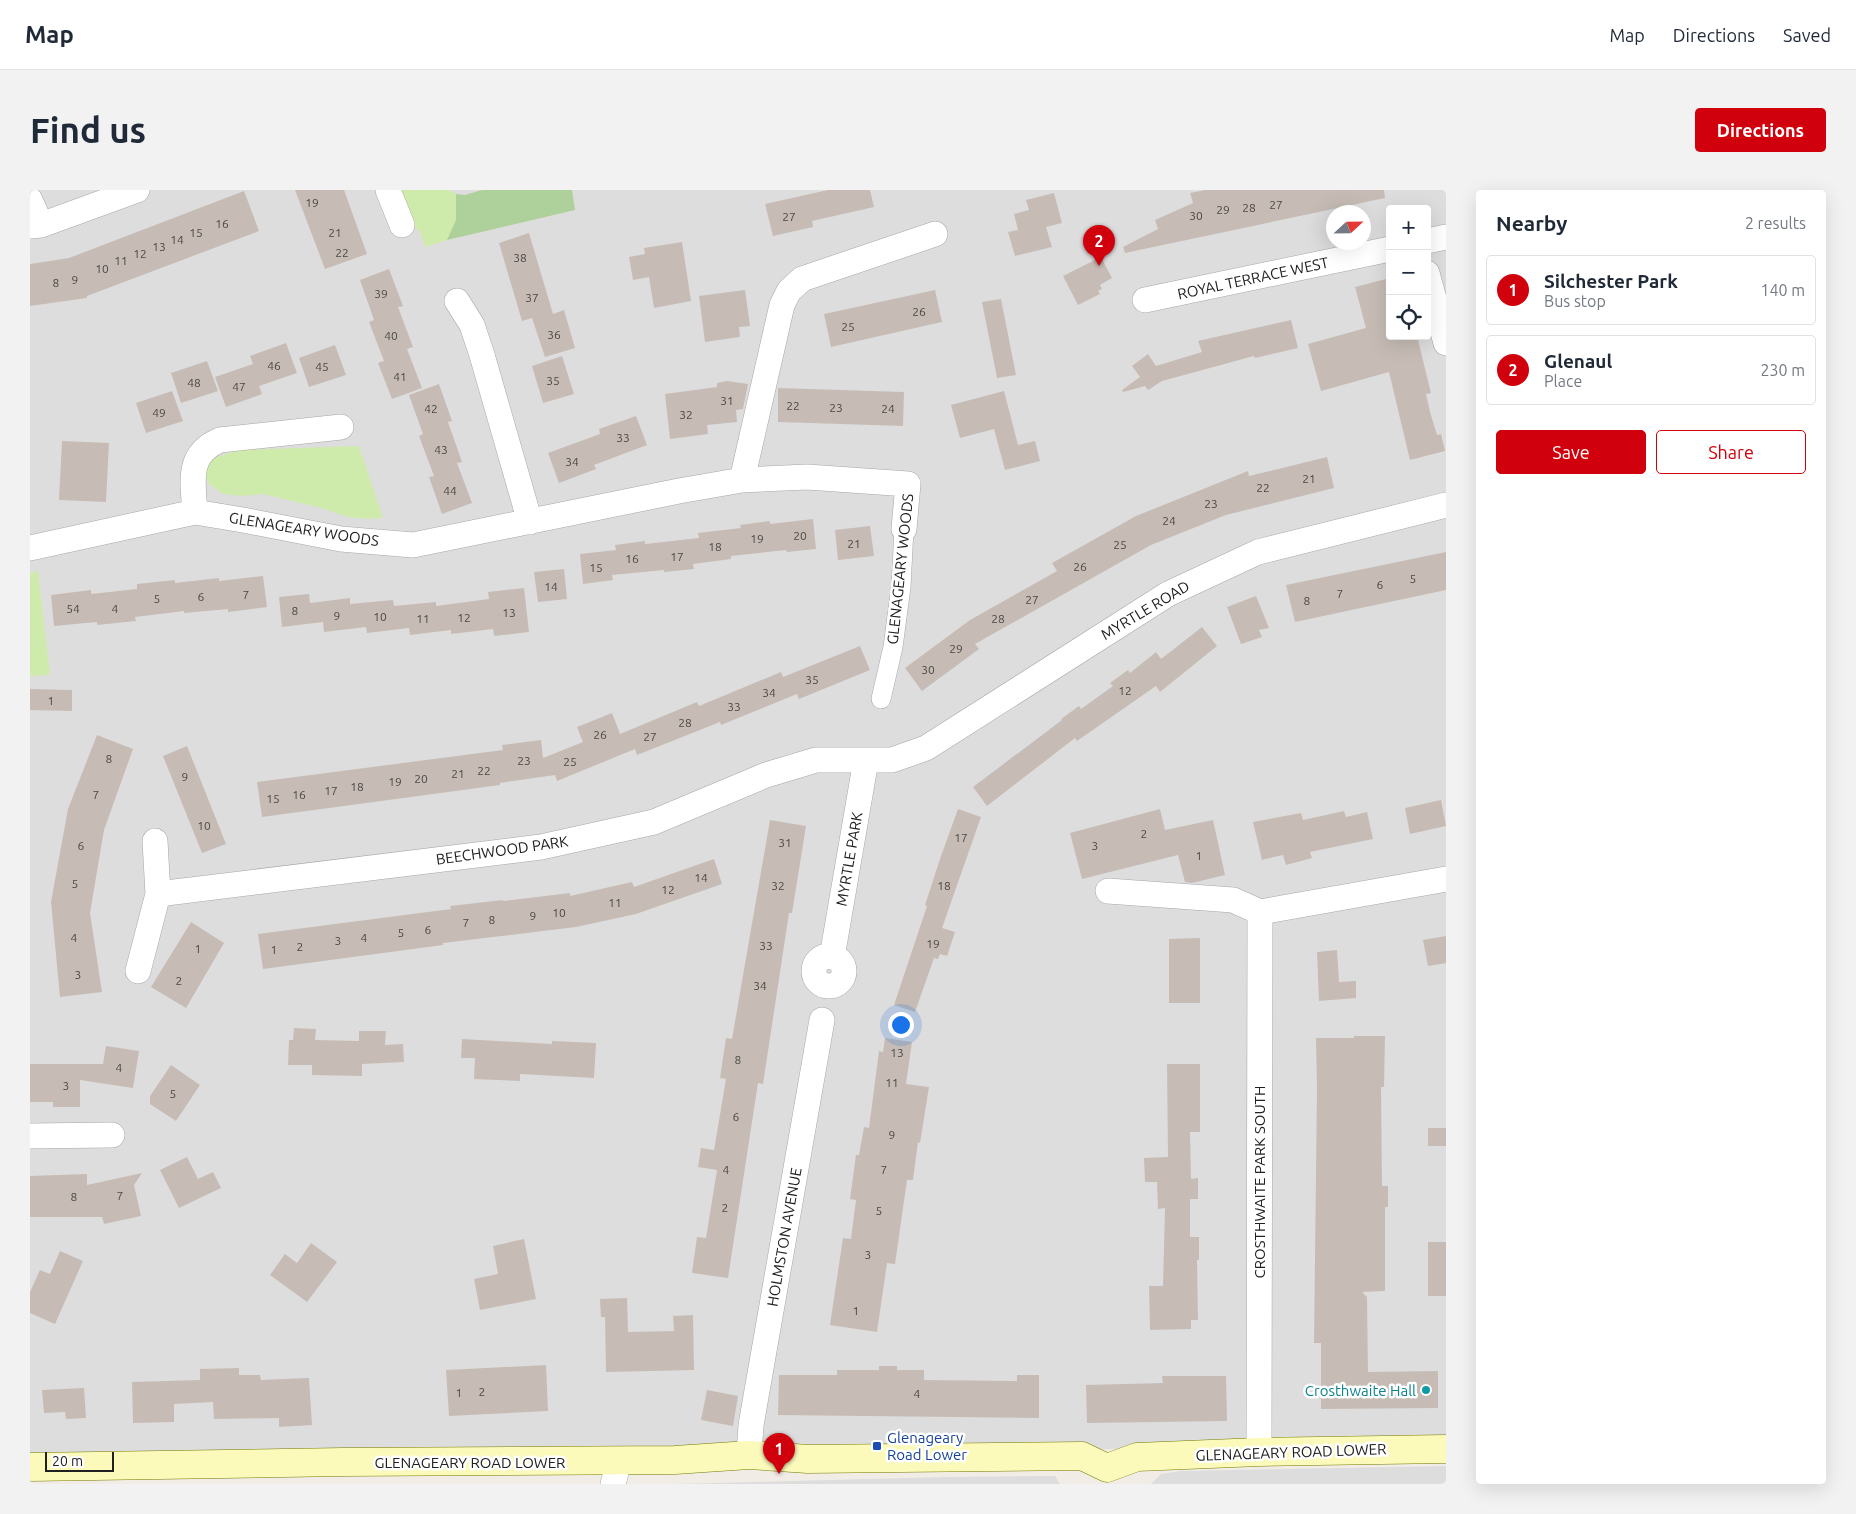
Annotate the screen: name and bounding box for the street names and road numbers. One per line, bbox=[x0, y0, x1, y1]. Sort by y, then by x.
street label: ROYAL TERRACE WEST bbox=[1176, 254, 1331, 302]
street label: GLENAGEARY WOODS bbox=[884, 493, 916, 645]
street label: GLENAGEARY WOODS bbox=[228, 509, 380, 549]
street label: MYRTLE ROAD bbox=[1098, 577, 1192, 643]
street label: MYRTLE PARK bbox=[832, 811, 866, 907]
street label: BEECHWOOD PARK bbox=[435, 832, 569, 868]
street label: CROSTHWAITE PARK SOUTH bbox=[1251, 1086, 1268, 1278]
street label: HOLMSTON AVENUE bbox=[763, 1166, 805, 1308]
street label: GLENAGEARY ROAD LOWER bbox=[1195, 1440, 1387, 1464]
street label: GLENAGEARY ROAD LOWER bbox=[375, 1454, 565, 1471]

